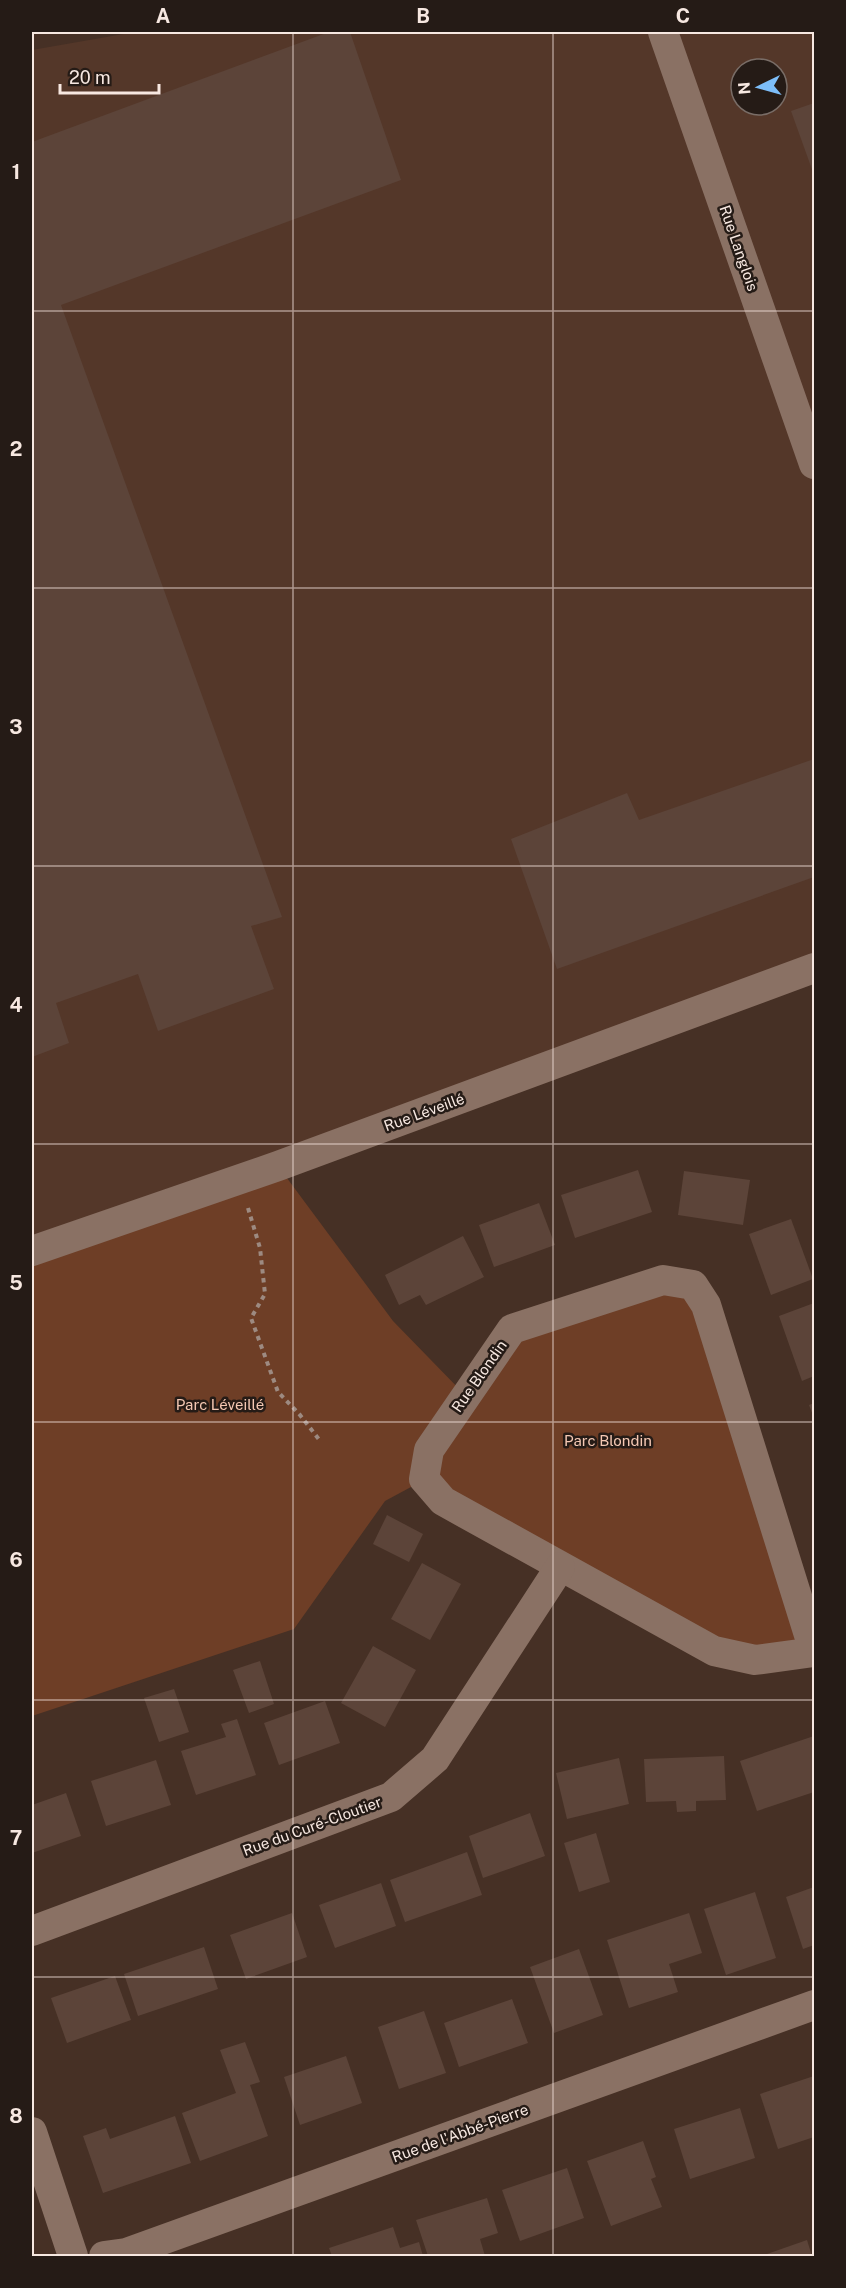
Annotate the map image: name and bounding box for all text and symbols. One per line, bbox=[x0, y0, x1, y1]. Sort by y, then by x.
text: A bbox=[156, 4, 170, 28]
text: B bbox=[416, 4, 430, 28]
text: C bbox=[676, 4, 690, 28]
scale bar bbox=[60, 57, 159, 95]
north arrow bbox=[729, 57, 789, 117]
text: 20 m bbox=[69, 67, 111, 88]
text: N bbox=[735, 81, 755, 95]
text: 1 bbox=[12, 160, 20, 184]
street label: Rue Langlois bbox=[716, 203, 762, 293]
text: 2 bbox=[10, 437, 22, 461]
text: 3 bbox=[9, 715, 23, 739]
text: 4 bbox=[9, 993, 23, 1017]
street label: Rue Léveillé bbox=[382, 1090, 466, 1134]
text: 5 bbox=[9, 1271, 23, 1295]
street label: Rue Blondin bbox=[448, 1337, 510, 1415]
park label: Parc Léveillé bbox=[176, 1396, 264, 1413]
park label: Parc Blondin bbox=[564, 1432, 652, 1449]
text: 6 bbox=[9, 1548, 23, 1572]
street label: Rue du Curé-Cloutier bbox=[240, 1793, 384, 1859]
text: 7 bbox=[10, 1826, 22, 1850]
street label: Rue de l'Abbé-Pierre bbox=[389, 2100, 531, 2166]
text: 8 bbox=[9, 2104, 23, 2128]

